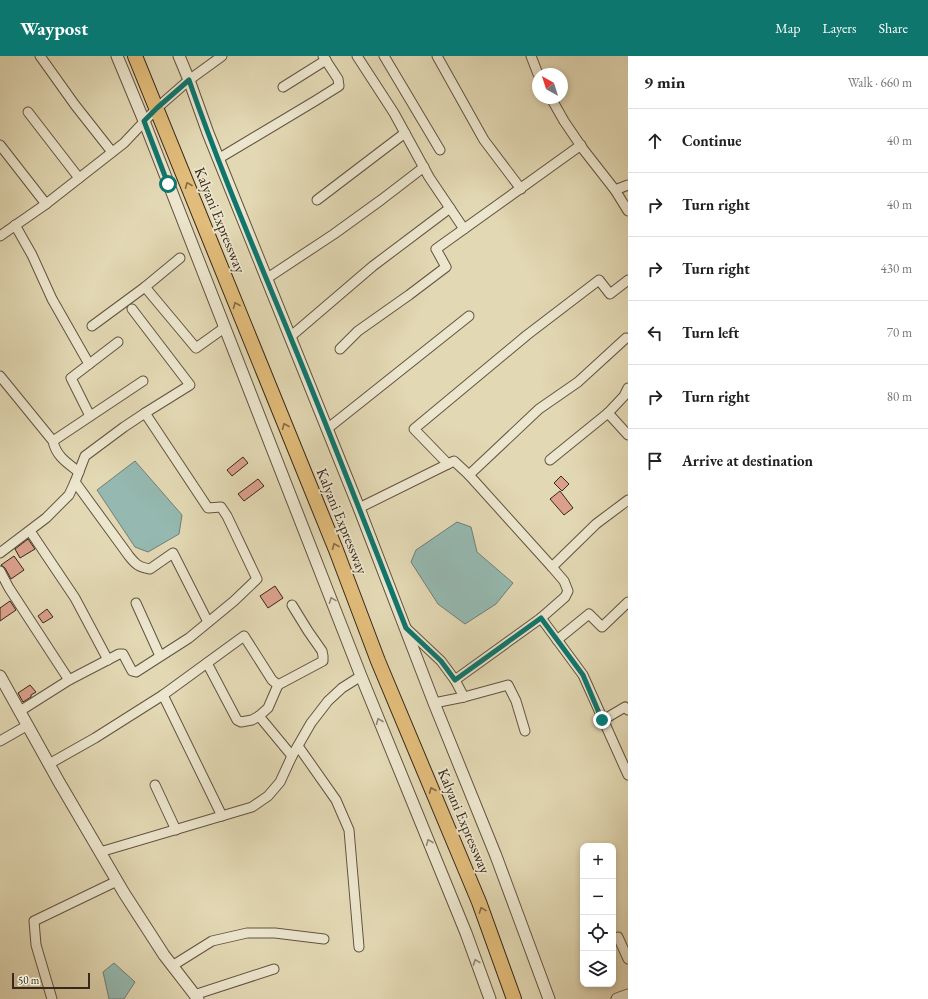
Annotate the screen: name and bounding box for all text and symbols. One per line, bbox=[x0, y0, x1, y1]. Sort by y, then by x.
text: Waypost bbox=[20, 16, 88, 41]
text: Map bbox=[775, 19, 800, 37]
text: Layers bbox=[822, 19, 857, 37]
text: Share bbox=[879, 19, 908, 37]
north arrow bbox=[532, 68, 568, 104]
text: 9 min bbox=[644, 71, 685, 93]
text: Walk · 660 m bbox=[848, 74, 912, 91]
icon: ahead bbox=[644, 130, 666, 152]
text: Continue bbox=[682, 131, 742, 150]
text: 40 m bbox=[887, 132, 912, 149]
street label: Kalyani Expressway bbox=[191, 164, 250, 276]
route start bbox=[159, 175, 177, 193]
one-way arrow bbox=[184, 181, 192, 188]
icon: right bbox=[644, 194, 666, 216]
text: Turn right bbox=[682, 195, 750, 214]
text: 40 m bbox=[887, 196, 912, 213]
icon: right bbox=[644, 258, 666, 280]
text: Turn right bbox=[682, 259, 750, 278]
text: 430 m bbox=[881, 260, 912, 277]
one-way arrow bbox=[233, 302, 241, 309]
icon: left bbox=[644, 322, 666, 344]
text: Turn left bbox=[682, 323, 739, 342]
text: 70 m bbox=[887, 324, 912, 341]
icon: right bbox=[644, 386, 666, 408]
text: Turn right bbox=[682, 387, 750, 406]
text: 80 m bbox=[887, 388, 912, 405]
one-way arrow bbox=[282, 422, 290, 429]
icon: arrive bbox=[644, 450, 666, 472]
text: Arrive at destination bbox=[682, 451, 813, 470]
street label: Kalyani Expressway bbox=[313, 465, 372, 577]
one-way arrow bbox=[331, 542, 339, 549]
one-way arrow bbox=[328, 597, 336, 604]
route end bbox=[593, 711, 611, 729]
one-way arrow bbox=[376, 718, 384, 725]
street label: Kalyani Expressway bbox=[434, 765, 495, 877]
one-way arrow bbox=[429, 786, 437, 793]
one-way arrow bbox=[425, 838, 433, 845]
map controls bbox=[580, 843, 616, 987]
button: + bbox=[580, 843, 616, 879]
button: − bbox=[580, 879, 616, 915]
one-way arrow bbox=[478, 906, 486, 913]
button: locate bbox=[580, 915, 616, 951]
button: layers bbox=[580, 951, 616, 987]
one-way arrow bbox=[473, 959, 481, 966]
scale bar bbox=[12, 971, 90, 990]
text: 50 m bbox=[18, 973, 39, 987]

